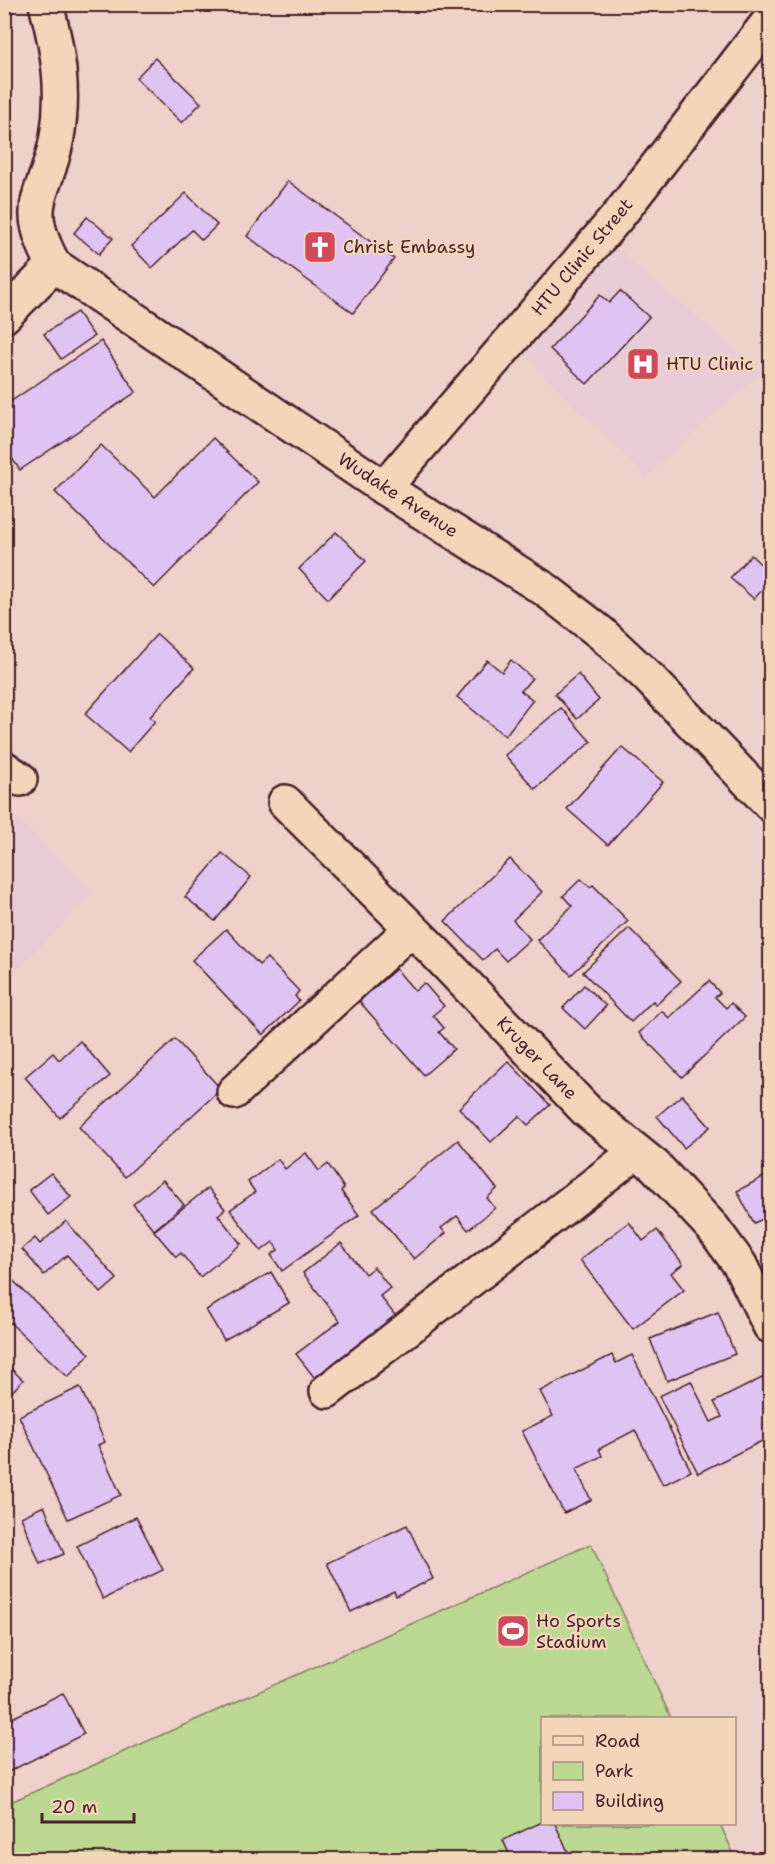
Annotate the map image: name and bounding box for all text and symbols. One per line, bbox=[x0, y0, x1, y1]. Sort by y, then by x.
street label: HTU Clinic Street bbox=[526, 193, 638, 321]
church icon: Christ Embassy bbox=[302, 229, 338, 265]
place label: Christ Embassy bbox=[343, 235, 475, 259]
hospital icon: HTU Clinic bbox=[625, 346, 661, 382]
place label: HTU Clinic bbox=[666, 352, 753, 376]
street label: Wudake Avenue bbox=[333, 447, 463, 543]
street label: Kruger Lane bbox=[491, 1011, 583, 1105]
place label: Ho Sports Stadium bbox=[536, 1609, 621, 1654]
sports icon: Ho Sports Stadium bbox=[495, 1613, 531, 1649]
legend bbox=[541, 1717, 736, 1825]
text: Road bbox=[595, 1729, 640, 1753]
text: Park bbox=[595, 1759, 634, 1783]
scale bar bbox=[42, 1786, 134, 1824]
text: Building bbox=[595, 1789, 664, 1813]
text: 20 m bbox=[51, 1795, 97, 1819]

